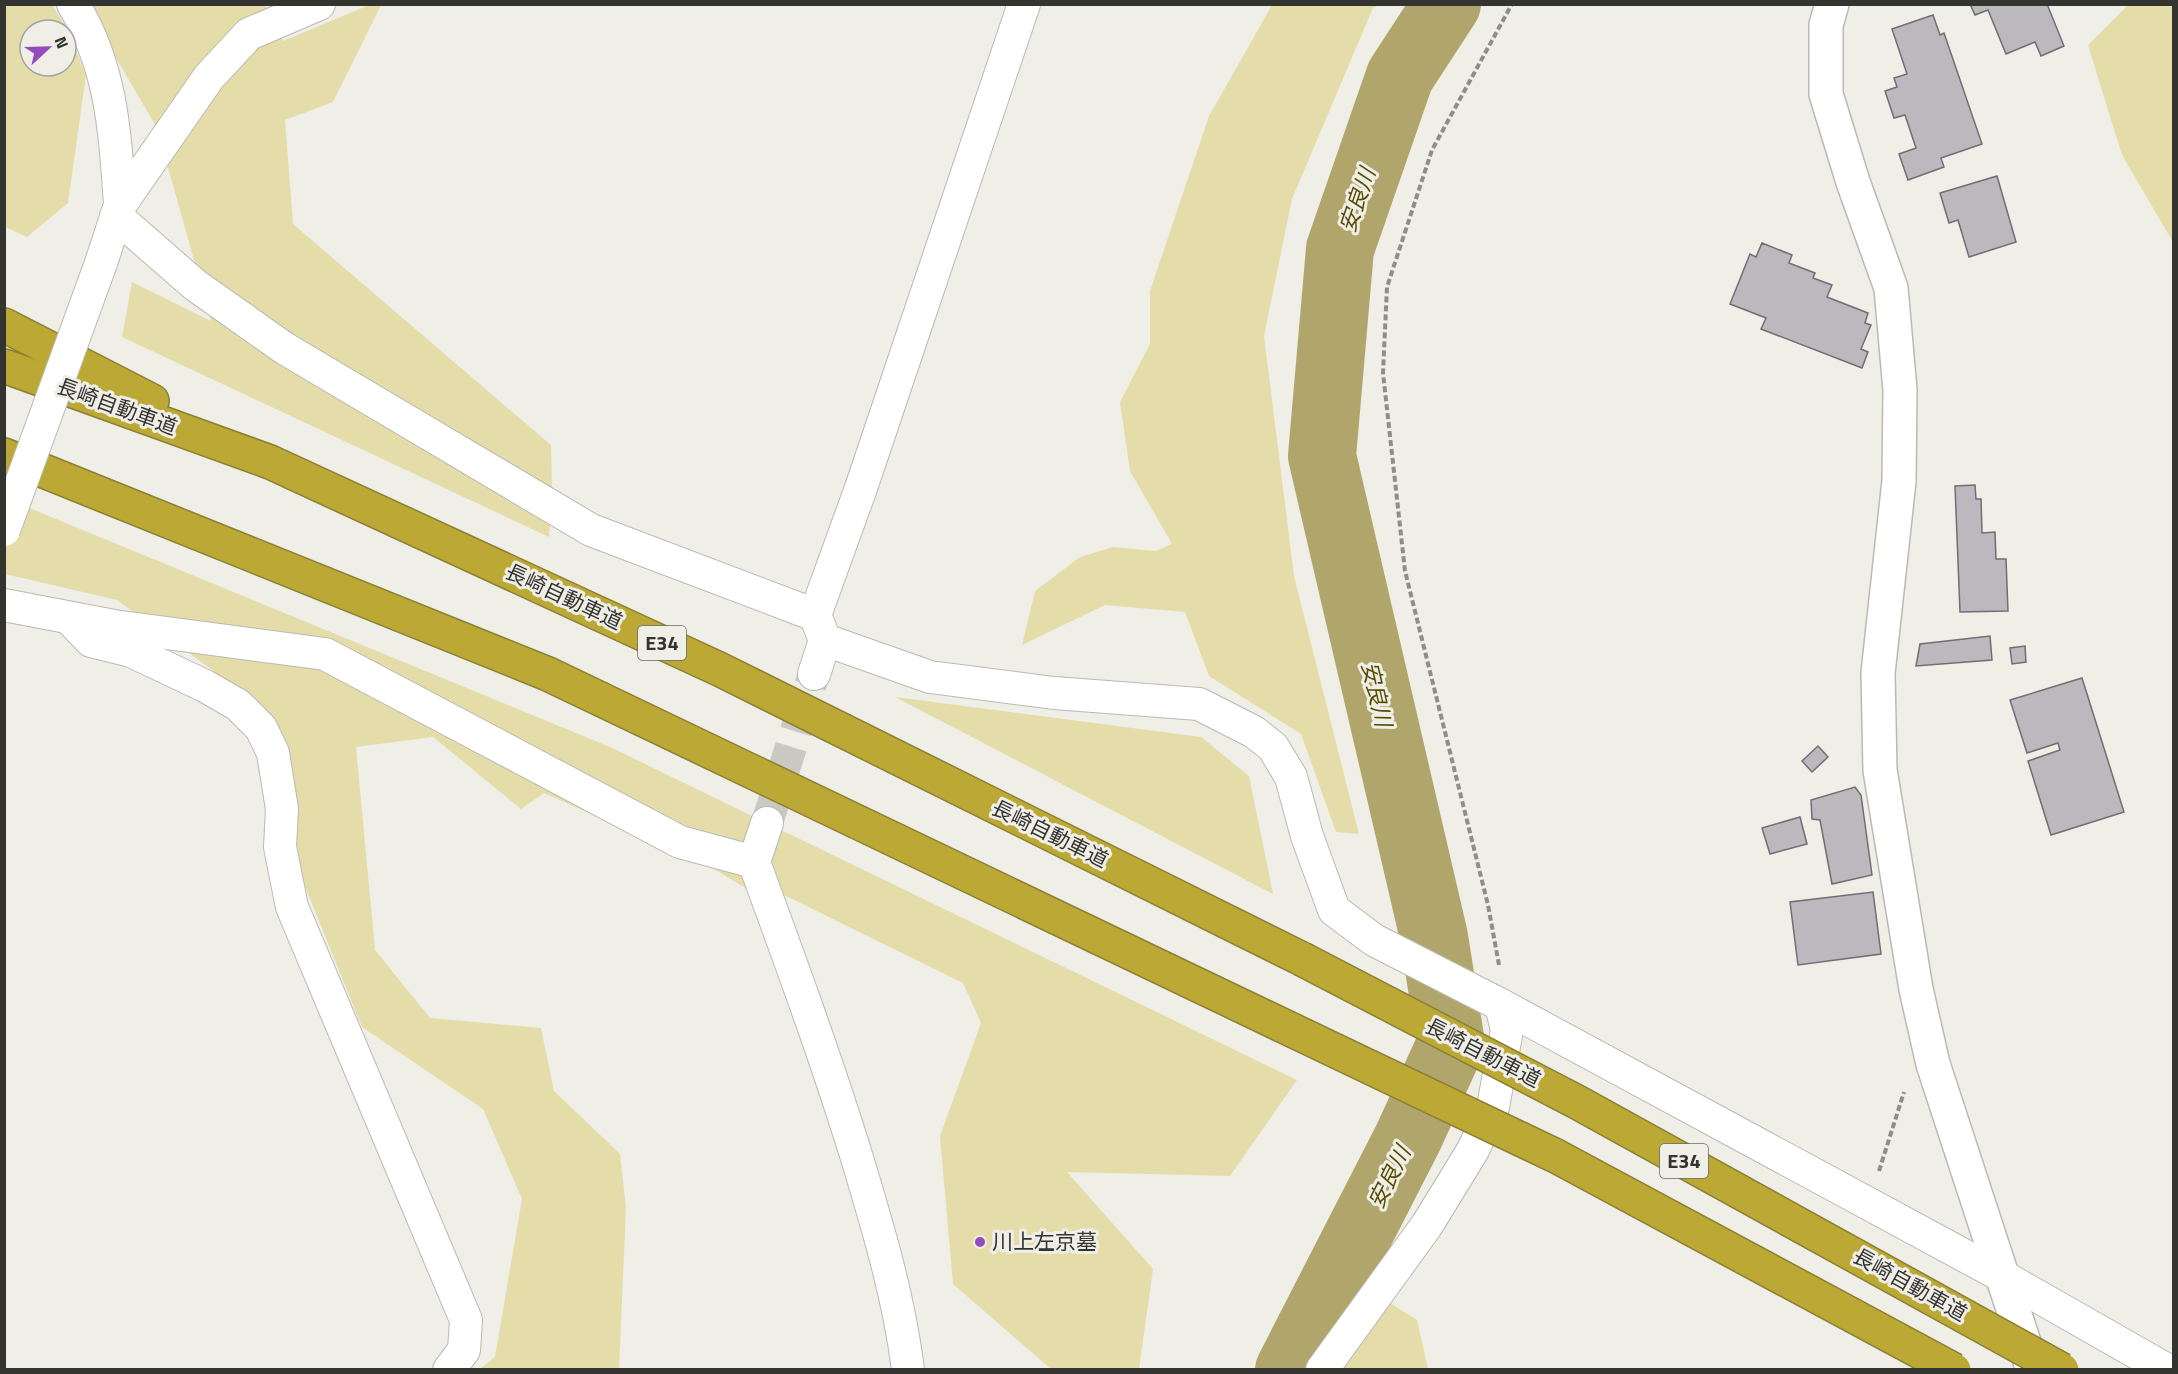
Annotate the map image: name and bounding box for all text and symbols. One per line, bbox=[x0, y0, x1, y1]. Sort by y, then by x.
north arrow bbox=[18, 18, 78, 78]
text: N bbox=[49, 33, 75, 52]
water label: 安良川 bbox=[1330, 161, 1384, 237]
street label: 長崎自動車道 bbox=[53, 369, 182, 443]
street label: 長崎自動車道 bbox=[501, 555, 628, 637]
road number: E34 bbox=[638, 626, 686, 660]
water label: 安良川 bbox=[1353, 658, 1401, 732]
street label: 長崎自動車道 bbox=[987, 791, 1114, 875]
street label: 長崎自動車道 bbox=[1420, 1009, 1547, 1095]
water label: 安良川 bbox=[1359, 1138, 1420, 1214]
road number: E34 bbox=[1660, 1144, 1708, 1178]
place label: 川上左京墓 bbox=[992, 1225, 1097, 1257]
marker: 川上左京墓 bbox=[973, 1235, 987, 1249]
street label: 長崎自動車道 bbox=[1848, 1240, 1973, 1329]

